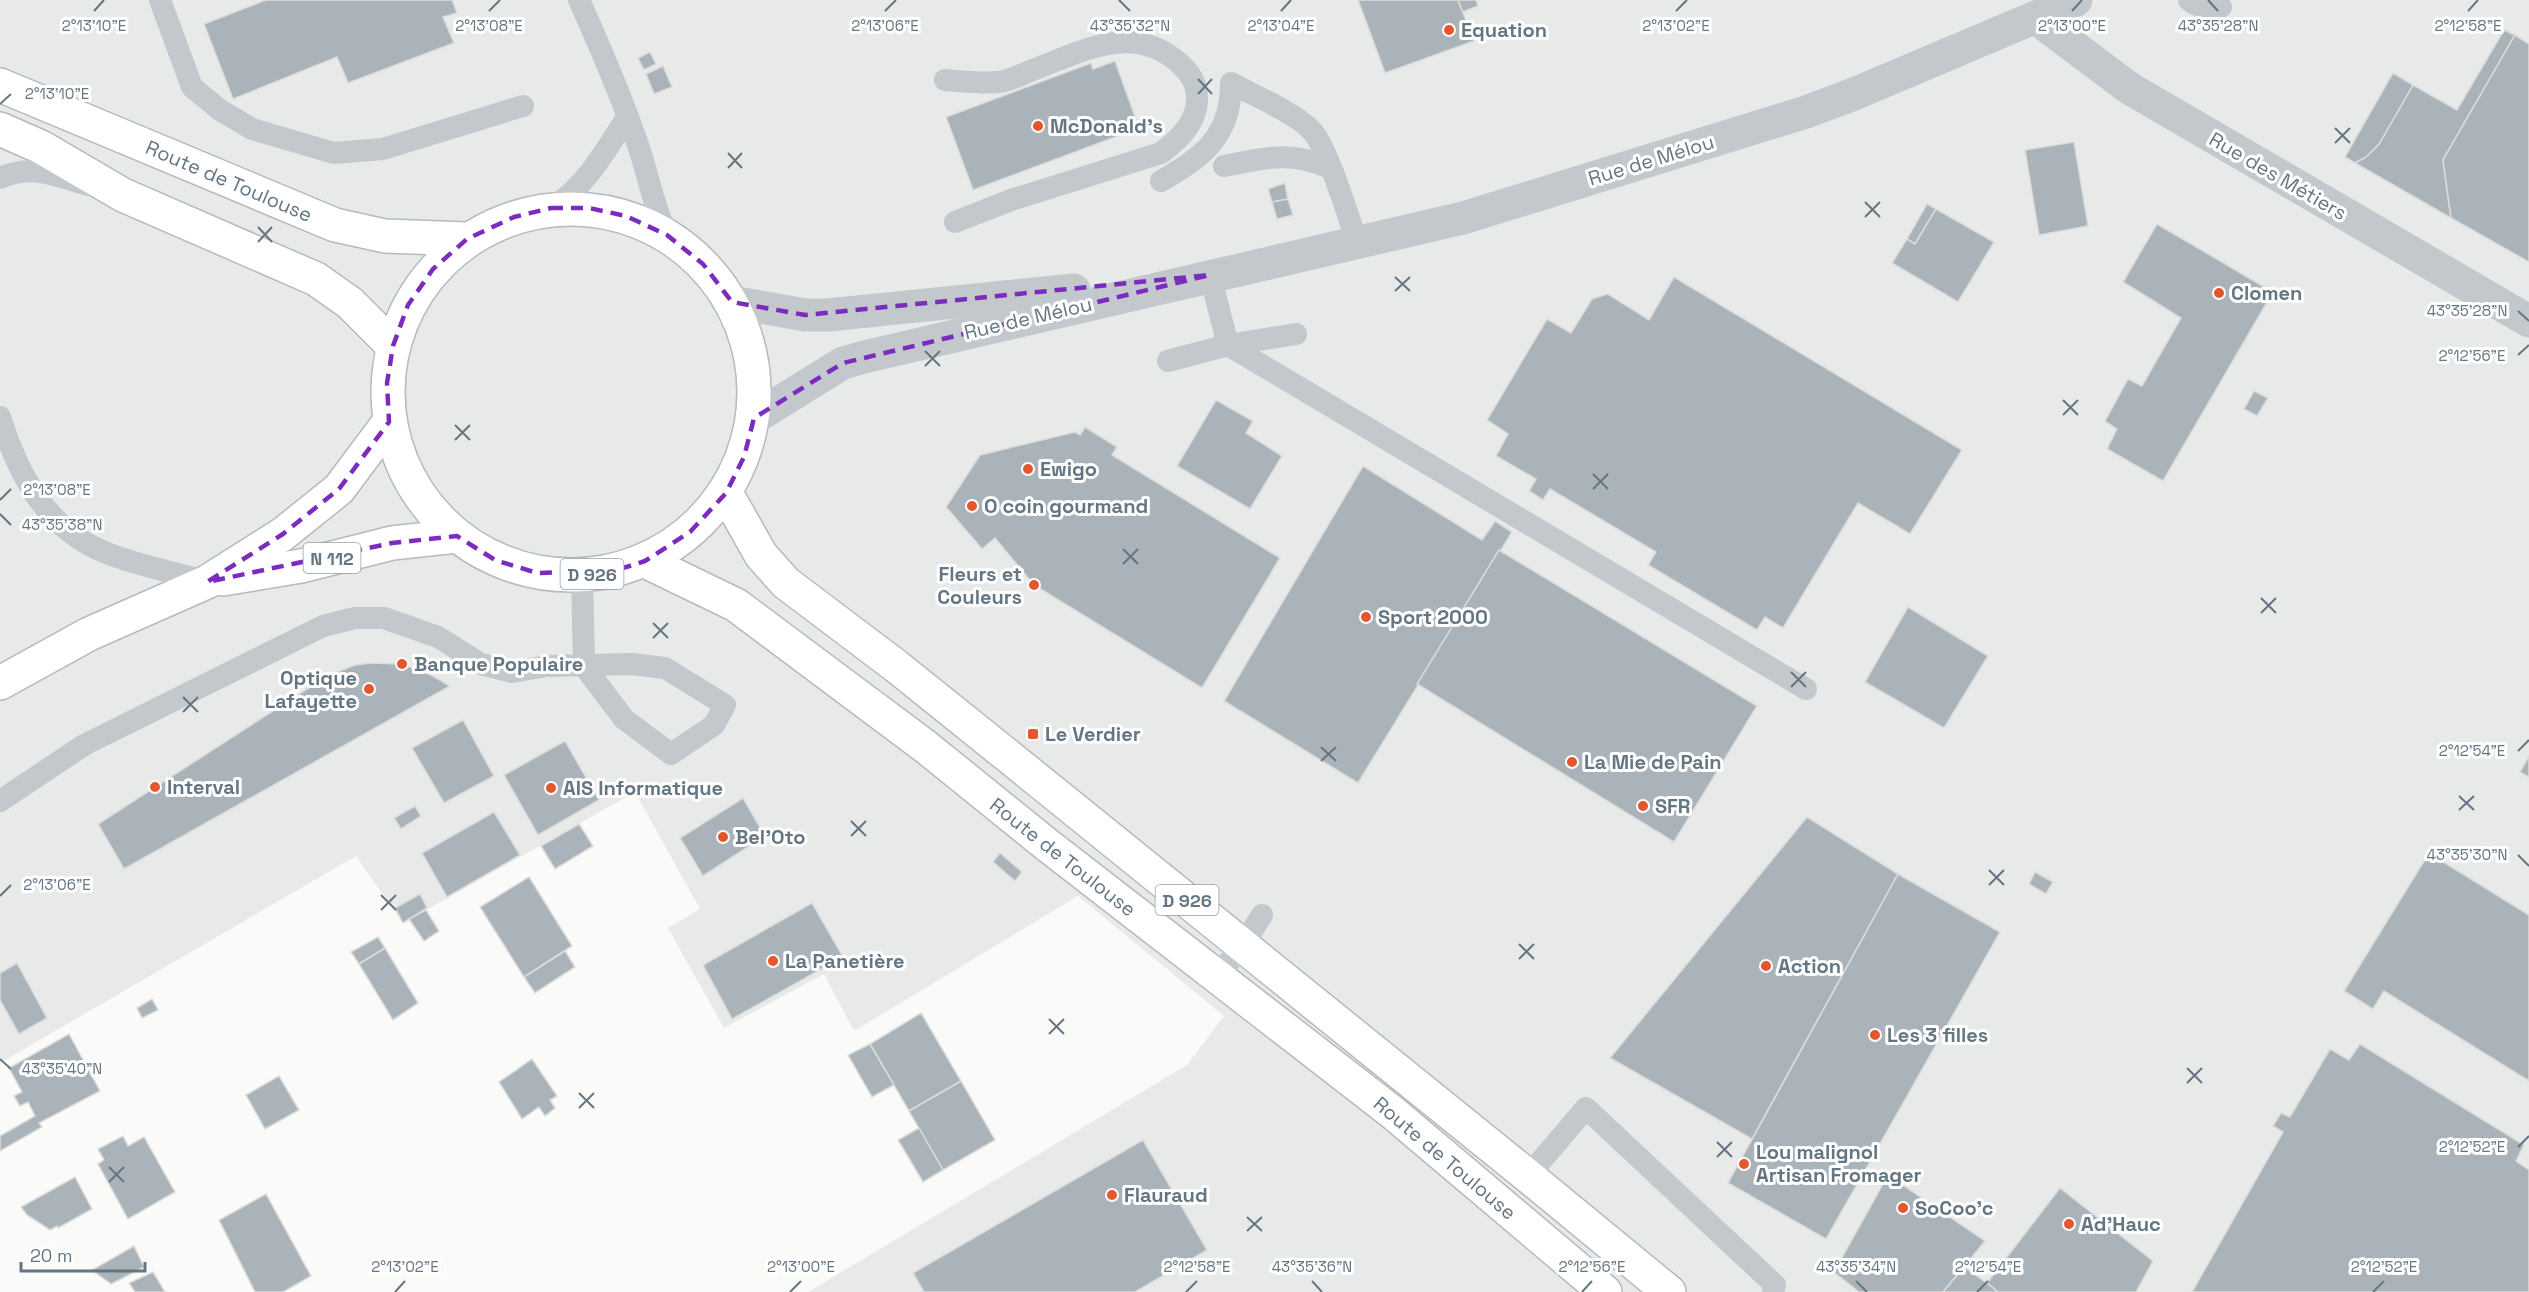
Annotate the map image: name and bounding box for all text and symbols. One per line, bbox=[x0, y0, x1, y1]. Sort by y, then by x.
text: 2°13'10"E bbox=[62, 16, 126, 35]
text: 2°13'08"E bbox=[455, 16, 523, 35]
text: 2°13'06"E bbox=[851, 16, 919, 35]
text: 43°35'32"N bbox=[1090, 16, 1170, 35]
text: 2°13'04"E bbox=[1247, 16, 1315, 35]
text: 2°13'02"E bbox=[1642, 16, 1710, 35]
text: 2°13'00"E bbox=[2038, 16, 2106, 35]
text: 43°35'28"N bbox=[2178, 16, 2258, 35]
text: 2°12'58"E bbox=[2435, 16, 2502, 35]
place label: Equation bbox=[1461, 17, 1547, 43]
marker: Equation bbox=[1442, 23, 1456, 37]
text: 2°13'10"E bbox=[25, 84, 89, 103]
place label: McDonald's bbox=[1050, 113, 1163, 139]
marker: McDonald's bbox=[1031, 119, 1045, 133]
street label: Rue des Métiers bbox=[2204, 126, 2352, 226]
street label: Rue de Mélou bbox=[1585, 129, 1717, 191]
street label: Route de Toulouse bbox=[142, 134, 316, 228]
place label: Clomen bbox=[2231, 280, 2302, 306]
marker: Clomen bbox=[2212, 286, 2226, 300]
street label: Rue de Mélou bbox=[962, 291, 1094, 345]
text: 43°35'28"N bbox=[2427, 301, 2507, 320]
text: 2°12'56"E bbox=[2439, 346, 2505, 365]
place label: Ewigo bbox=[1040, 456, 1097, 482]
marker: Ewigo bbox=[1021, 462, 1035, 476]
text: 2°13'08"E bbox=[23, 480, 91, 499]
place label: O coin gourmand bbox=[984, 493, 1148, 519]
marker: O coin gourmand bbox=[965, 499, 979, 513]
text: 43°35'38"N bbox=[22, 515, 102, 534]
road number: N 112 bbox=[304, 543, 360, 573]
road number: D 926 bbox=[560, 559, 624, 589]
place label: Fleurs et Couleurs bbox=[937, 561, 1022, 610]
marker: Fleurs et Couleurs bbox=[1027, 578, 1041, 592]
place label: Sport 2000 bbox=[1378, 604, 1488, 630]
marker: Sport 2000 bbox=[1359, 610, 1373, 624]
place label: Banque Populaire bbox=[414, 651, 583, 677]
marker: Banque Populaire bbox=[395, 657, 409, 671]
place label: Optique Lafayette bbox=[264, 665, 357, 714]
marker: Optique Lafayette bbox=[362, 682, 376, 696]
place label: Le Verdier bbox=[1045, 721, 1141, 747]
marker: Le Verdier bbox=[1026, 727, 1040, 741]
text: 2°12'54"E bbox=[2439, 741, 2505, 760]
place label: La Mie de Pain bbox=[1584, 749, 1722, 775]
marker: La Mie de Pain bbox=[1565, 755, 1579, 769]
place label: Interval bbox=[167, 774, 240, 800]
place label: AIS Informatique bbox=[563, 775, 723, 801]
marker: Interval bbox=[148, 780, 162, 794]
marker: AIS Informatique bbox=[544, 781, 558, 795]
street label: Route de Toulouse bbox=[985, 792, 1141, 922]
place label: SFR bbox=[1655, 793, 1690, 819]
marker: SFR bbox=[1636, 799, 1650, 813]
place label: Bel'Oto bbox=[735, 824, 806, 850]
marker: Bel'Oto bbox=[716, 830, 730, 844]
text: 43°35'30"N bbox=[2427, 845, 2507, 864]
text: 2°13'06"E bbox=[23, 875, 91, 894]
road number: D 926 bbox=[1156, 885, 1218, 915]
place label: La Panetière bbox=[785, 948, 905, 974]
place label: Action bbox=[1778, 953, 1841, 979]
marker: La Panetière bbox=[766, 954, 780, 968]
marker: Action bbox=[1759, 959, 1773, 973]
place label: Les 3 filles bbox=[1887, 1022, 1988, 1048]
marker: Les 3 filles bbox=[1868, 1028, 1882, 1042]
text: 43°35'40"N bbox=[22, 1059, 102, 1078]
street label: Route de Toulouse bbox=[1368, 1091, 1522, 1225]
text: 2°12'52"E bbox=[2439, 1137, 2505, 1156]
place label: Lou malignol Artisan Fromager bbox=[1756, 1139, 1922, 1188]
marker: Lou malignol Artisan Fromager bbox=[1737, 1157, 1751, 1171]
place label: Flauraud bbox=[1124, 1182, 1208, 1208]
marker: Flauraud bbox=[1105, 1188, 1119, 1202]
place label: SoCoo'c bbox=[1915, 1195, 1994, 1221]
marker: SoCoo'c bbox=[1896, 1201, 1910, 1215]
place label: Ad’Hauc bbox=[2081, 1211, 2161, 1237]
marker: Ad’Hauc bbox=[2062, 1217, 2076, 1231]
scale bar bbox=[21, 1235, 146, 1273]
text: 20 m bbox=[30, 1244, 73, 1267]
text: 2°13'02"E bbox=[371, 1257, 439, 1276]
text: 2°13'00"E bbox=[767, 1257, 835, 1276]
text: 2°12'58"E bbox=[1164, 1257, 1231, 1276]
text: 43°35'36"N bbox=[1272, 1257, 1352, 1276]
text: 2°12'56"E bbox=[1559, 1257, 1625, 1276]
text: 43°35'34"N bbox=[1816, 1257, 1896, 1276]
text: 2°12'54"E bbox=[1955, 1257, 2021, 1276]
text: 2°12'52"E bbox=[2351, 1257, 2417, 1276]

